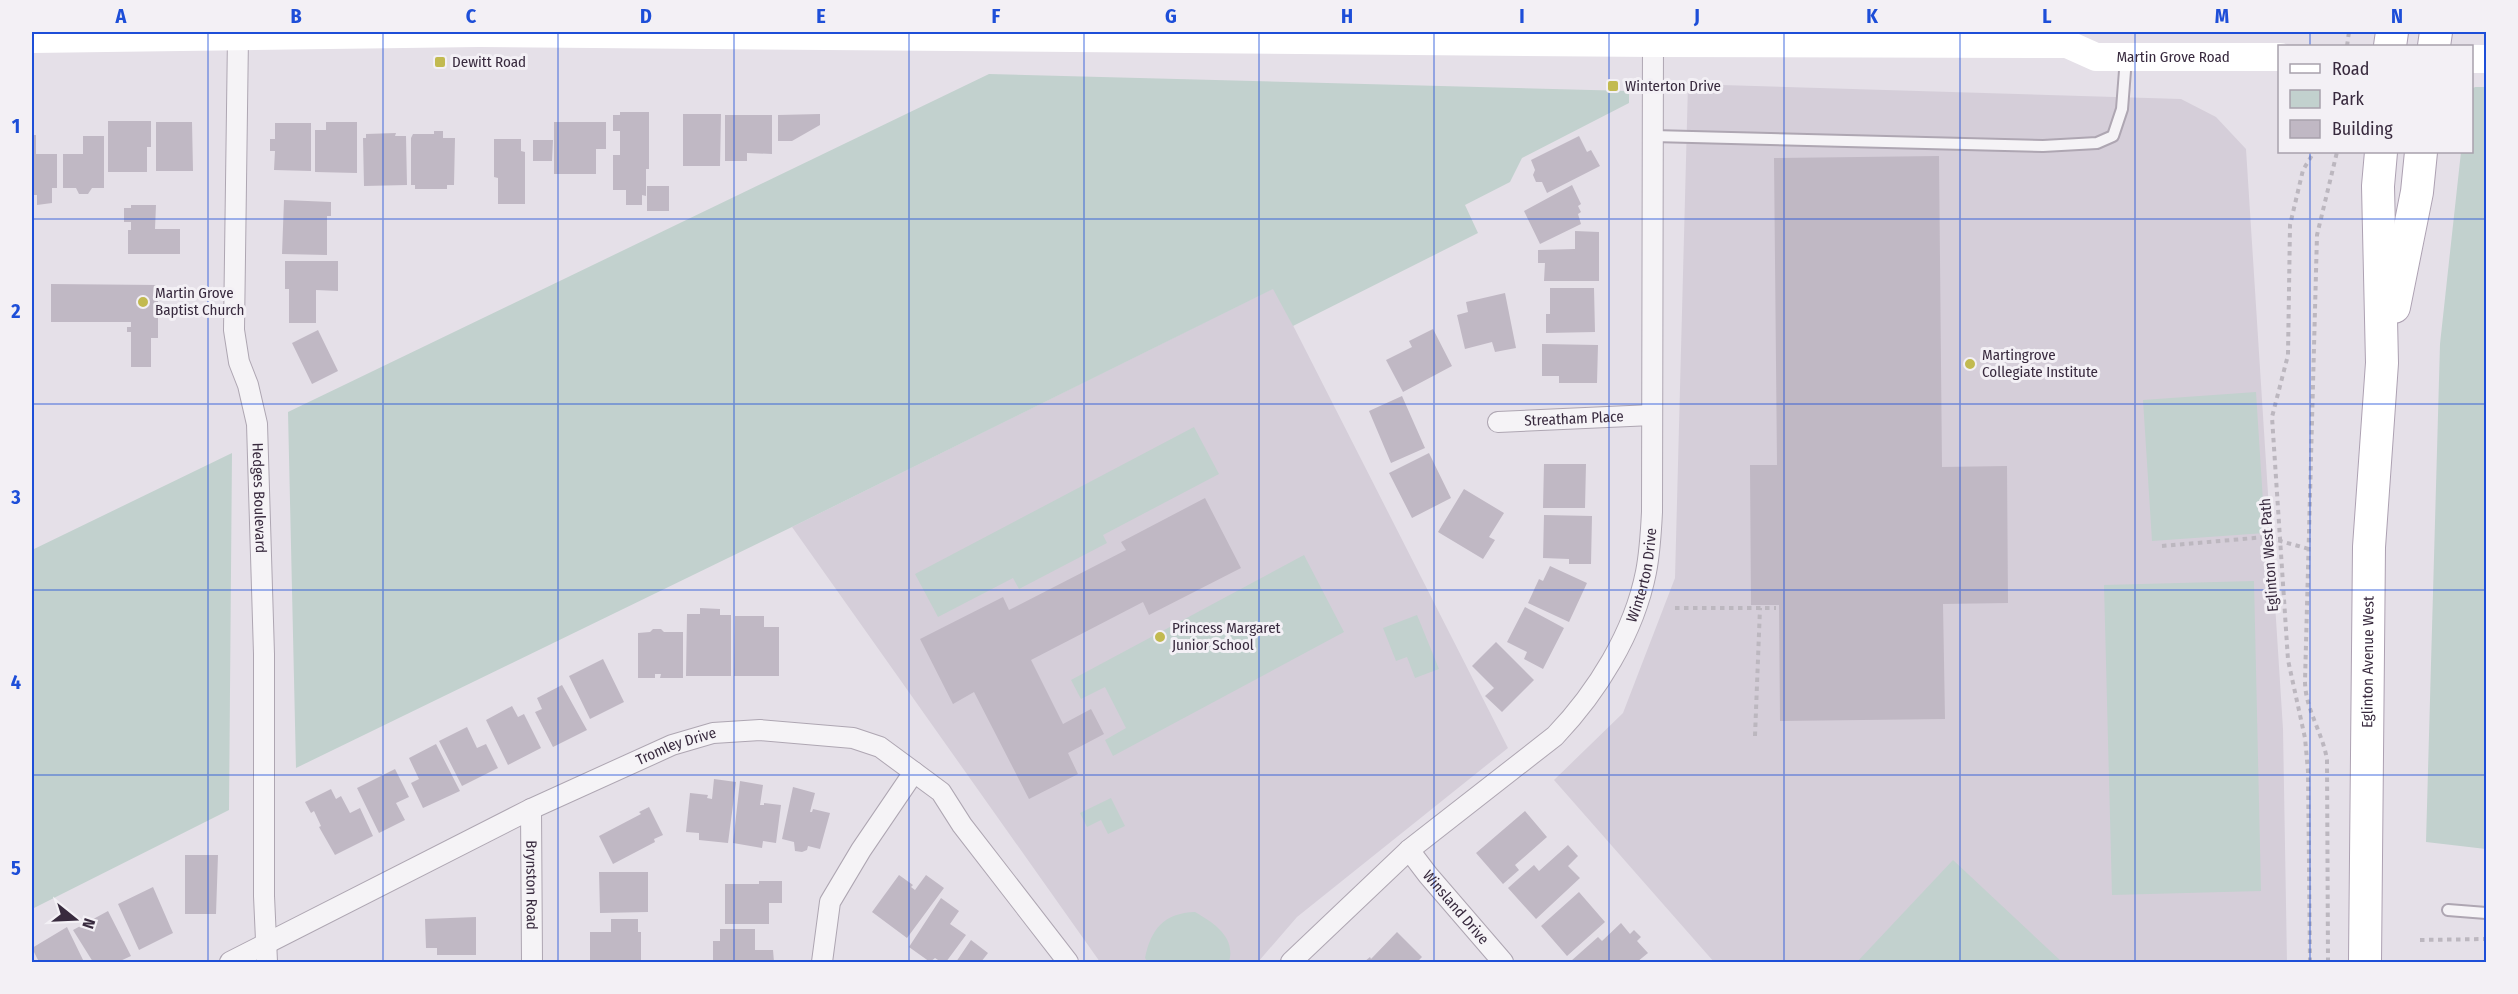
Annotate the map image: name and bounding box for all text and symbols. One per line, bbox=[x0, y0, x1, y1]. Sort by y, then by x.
text: A bbox=[115, 4, 128, 28]
text: B bbox=[290, 4, 302, 28]
text: C bbox=[466, 4, 477, 28]
text: D bbox=[640, 4, 652, 28]
text: E bbox=[816, 4, 826, 28]
text: F bbox=[992, 4, 1001, 28]
text: G bbox=[1165, 4, 1177, 28]
text: H bbox=[1341, 4, 1353, 28]
text: I bbox=[1519, 4, 1525, 28]
text: J bbox=[1693, 4, 1700, 28]
text: K bbox=[1866, 4, 1878, 28]
text: L bbox=[2042, 4, 2052, 28]
text: M bbox=[2215, 4, 2229, 28]
text: N bbox=[2391, 4, 2403, 28]
legend bbox=[2278, 45, 2473, 153]
street label: Martin Grove Road bbox=[2116, 48, 2230, 66]
place label: Dewitt Road bbox=[452, 53, 526, 71]
marker: Dewitt Road bbox=[433, 55, 447, 69]
text: Road bbox=[2332, 58, 2369, 80]
place label: Winterton Drive bbox=[1625, 77, 1721, 95]
marker: Winterton Drive bbox=[1606, 79, 1620, 93]
text: Park bbox=[2332, 88, 2365, 110]
text: 1 bbox=[12, 114, 20, 138]
text: Building bbox=[2332, 118, 2393, 140]
place label: Martin Grove Baptist Church bbox=[155, 284, 244, 319]
marker: Martin Grove Baptist Church bbox=[136, 295, 150, 309]
text: 2 bbox=[10, 299, 21, 323]
place label: Martingrove Collegiate Institute bbox=[1982, 346, 2098, 381]
marker: Martingrove Collegiate Institute bbox=[1963, 357, 1977, 371]
street label: Streatham Place bbox=[1524, 407, 1624, 430]
street label: Hedges Boulevard bbox=[249, 442, 270, 553]
text: 3 bbox=[10, 485, 21, 509]
street label: Eglinton West Path bbox=[2256, 498, 2282, 612]
street label: Winterton Drive bbox=[1623, 528, 1660, 625]
street label: Eglinton Avenue West bbox=[2358, 596, 2378, 728]
place label: Princess Margaret Junior School bbox=[1172, 619, 1281, 654]
marker: Princess Margaret Junior School bbox=[1153, 630, 1167, 644]
text: 4 bbox=[11, 670, 21, 694]
street label: Tromley Drive bbox=[633, 724, 718, 769]
street label: Brynston Road bbox=[522, 840, 541, 930]
text: 5 bbox=[11, 856, 21, 880]
street label: Winsland Drive bbox=[1419, 867, 1493, 948]
north arrow bbox=[45, 889, 105, 949]
text: N bbox=[78, 916, 99, 931]

